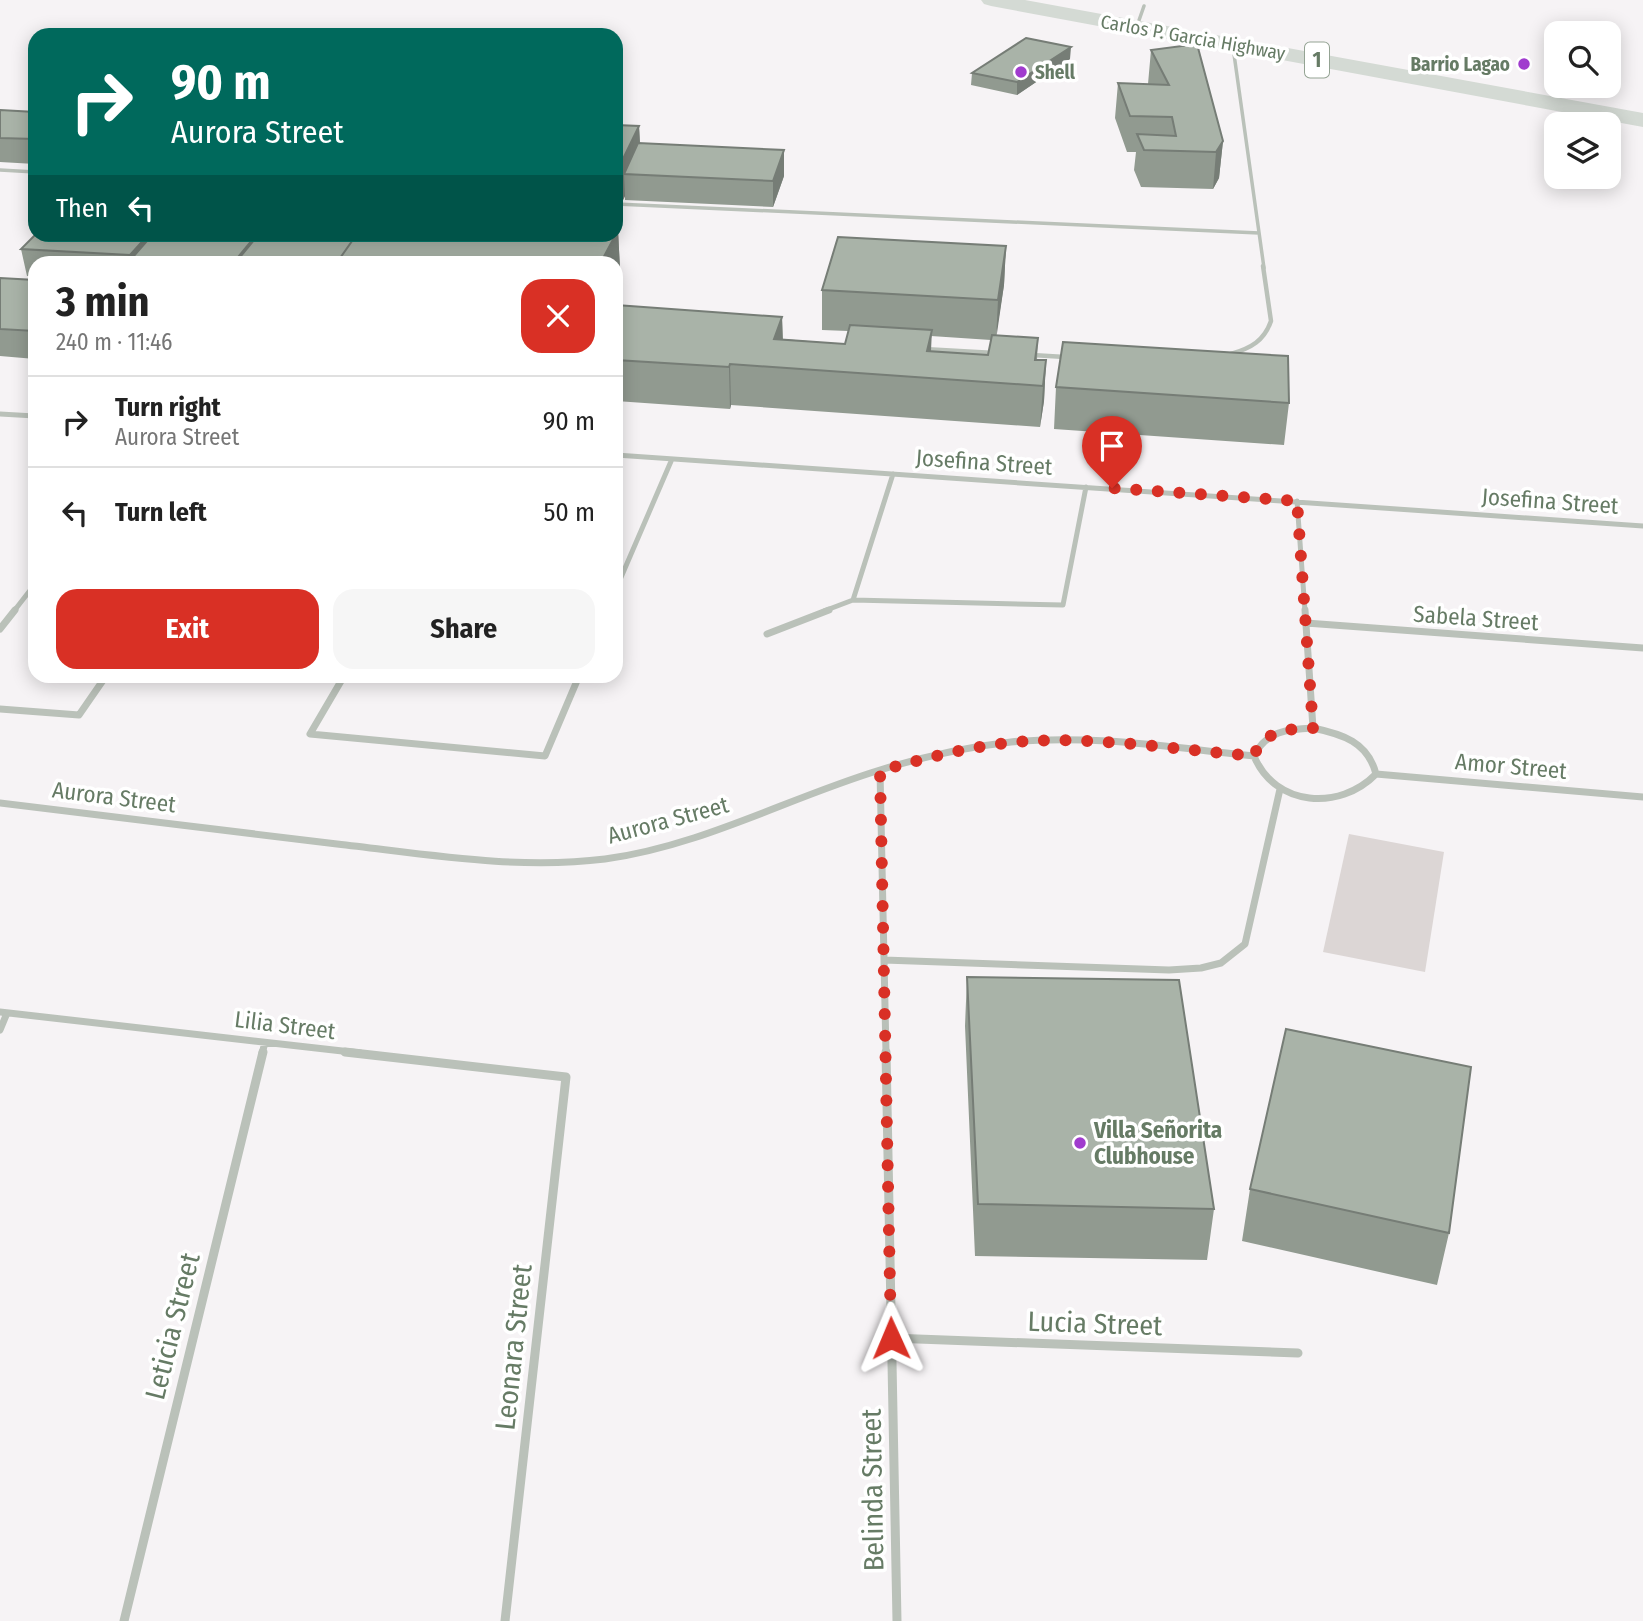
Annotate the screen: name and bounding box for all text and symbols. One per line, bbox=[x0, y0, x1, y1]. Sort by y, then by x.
street label: Carlos P. Garcia Highway bbox=[1099, 10, 1287, 65]
map controls bbox=[1544, 21, 1621, 189]
button: search bbox=[1544, 21, 1621, 98]
road number: 1 bbox=[1305, 42, 1329, 78]
text: 90 m bbox=[171, 53, 271, 112]
place label: Barrio Lagao bbox=[1410, 53, 1510, 76]
icon: right bbox=[56, 56, 147, 147]
marker: Barrio Lagao bbox=[1516, 56, 1532, 72]
place label: Shell bbox=[1035, 61, 1076, 84]
marker: Shell bbox=[1013, 64, 1029, 80]
button: layers bbox=[1544, 112, 1621, 189]
text: Aurora Street bbox=[171, 113, 344, 151]
icon: left bbox=[122, 189, 160, 227]
text: Then bbox=[56, 193, 108, 224]
text: 3 min bbox=[56, 277, 150, 327]
button: close bbox=[521, 279, 595, 353]
text: 240 m · 11:46 bbox=[56, 328, 173, 356]
text: Turn right bbox=[115, 392, 221, 423]
icon: right bbox=[56, 403, 94, 441]
text: 90 m bbox=[543, 406, 595, 437]
pin bbox=[1082, 416, 1142, 488]
text: Aurora Street bbox=[115, 423, 239, 451]
icon: arrive bbox=[1093, 427, 1131, 465]
street label: Josefina Street bbox=[915, 443, 1054, 481]
street label: Josefina Street bbox=[1481, 482, 1620, 520]
icon: left bbox=[56, 494, 94, 532]
text: Turn left bbox=[115, 497, 207, 528]
text: 50 m bbox=[543, 497, 595, 528]
button: Exit bbox=[56, 589, 319, 669]
button: Share bbox=[333, 589, 595, 669]
street label: Sabela Street bbox=[1412, 600, 1540, 636]
street label: Amor Street bbox=[1454, 747, 1568, 785]
street label: Aurora Street bbox=[51, 776, 178, 819]
street label: Aurora Street bbox=[604, 790, 732, 850]
street label: Lilia Street bbox=[233, 1005, 337, 1045]
place label: Villa Señorita Clubhouse bbox=[1093, 1116, 1222, 1170]
marker: Villa Señorita Clubhouse bbox=[1072, 1135, 1088, 1151]
street label: Leticia Street bbox=[138, 1249, 207, 1403]
street label: Leonara Street bbox=[488, 1262, 539, 1432]
position arrow bbox=[854, 1301, 928, 1375]
street label: Lucia Street bbox=[1027, 1305, 1164, 1342]
street label: Belinda Street bbox=[855, 1408, 890, 1572]

